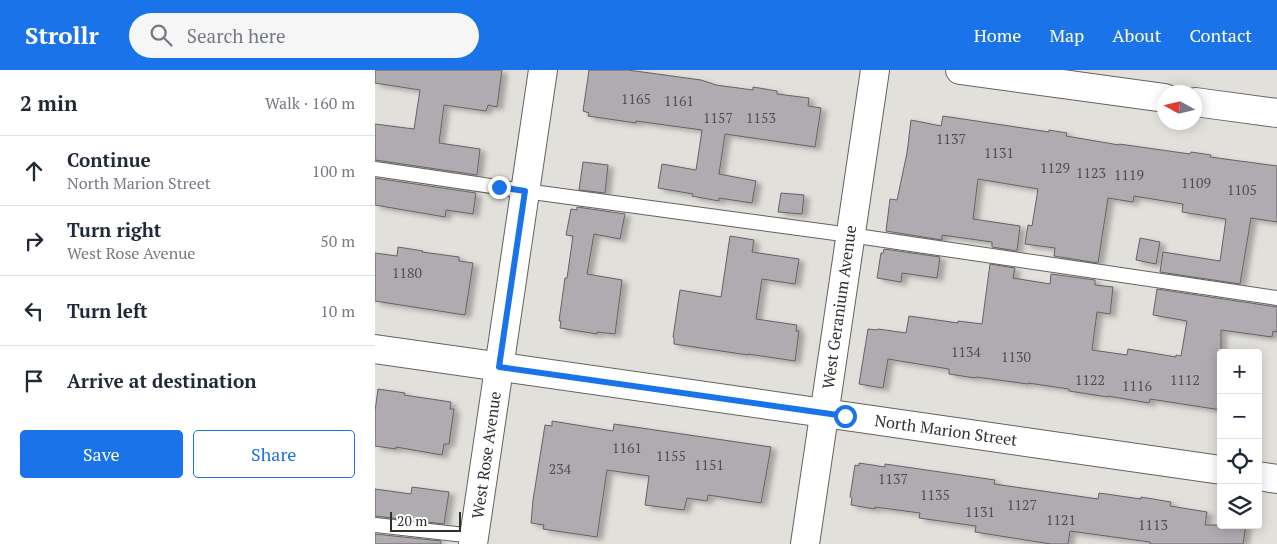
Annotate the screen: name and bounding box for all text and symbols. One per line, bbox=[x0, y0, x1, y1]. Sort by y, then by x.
search box bbox=[129, 13, 479, 58]
text: Strollr bbox=[25, 19, 99, 51]
icon: search bbox=[147, 21, 175, 49]
text: Search here bbox=[187, 23, 286, 48]
text: Home bbox=[974, 23, 1021, 47]
text: Map bbox=[1049, 23, 1084, 47]
text: About bbox=[1112, 23, 1161, 47]
text: Contact bbox=[1189, 23, 1252, 47]
north arrow bbox=[1157, 85, 1202, 130]
text: 2 min bbox=[20, 89, 77, 117]
house number: 1165 bbox=[621, 89, 651, 108]
house number: 1161 bbox=[664, 91, 694, 110]
text: Walk · 160 m bbox=[265, 92, 355, 114]
house number: 1157 bbox=[703, 108, 733, 127]
house number: 1153 bbox=[746, 108, 776, 127]
house number: 1137 bbox=[936, 129, 966, 148]
house number: 1131 bbox=[984, 143, 1014, 162]
text: Continue bbox=[67, 147, 151, 172]
icon: ahead bbox=[20, 157, 48, 185]
house number: 1129 bbox=[1040, 158, 1070, 177]
text: 100 m bbox=[312, 160, 355, 182]
house number: 1123 bbox=[1076, 163, 1106, 182]
house number: 1119 bbox=[1114, 165, 1144, 184]
text: North Marion Street bbox=[67, 172, 211, 194]
house number: 1109 bbox=[1181, 173, 1211, 192]
route end bbox=[488, 176, 511, 199]
house number: 1105 bbox=[1227, 180, 1257, 199]
text: Turn right bbox=[67, 217, 161, 242]
street label: West Geranium Avenue bbox=[817, 224, 861, 390]
icon: right bbox=[20, 227, 48, 255]
text: 50 m bbox=[320, 230, 355, 252]
text: West Rose Avenue bbox=[67, 242, 195, 264]
house number: 1180 bbox=[392, 263, 422, 282]
icon: left bbox=[20, 297, 48, 325]
text: Turn left bbox=[67, 298, 148, 323]
text: 10 m bbox=[320, 300, 355, 322]
house number: 1134 bbox=[951, 342, 981, 361]
house number: 1130 bbox=[1001, 347, 1031, 366]
map controls bbox=[1217, 349, 1262, 529]
button: + bbox=[1217, 349, 1262, 394]
icon: arrive bbox=[20, 367, 48, 395]
text: Arrive at destination bbox=[67, 368, 256, 393]
house number: 1122 bbox=[1075, 370, 1105, 389]
house number: 1112 bbox=[1170, 370, 1200, 389]
house number: 1116 bbox=[1122, 376, 1152, 395]
street label: West Rose Avenue bbox=[466, 390, 506, 520]
button: − bbox=[1217, 394, 1262, 439]
route start bbox=[834, 405, 857, 428]
street label: North Marion Street bbox=[873, 409, 1019, 451]
button: Save bbox=[20, 430, 183, 478]
button: Share bbox=[193, 430, 355, 478]
house number: 1161 bbox=[612, 438, 642, 457]
button: locate bbox=[1217, 439, 1262, 484]
house number: 1155 bbox=[656, 446, 686, 465]
house number: 1151 bbox=[694, 455, 724, 474]
house number: 234 bbox=[549, 459, 572, 478]
house number: 1137 bbox=[878, 469, 908, 488]
button: layers bbox=[1217, 484, 1262, 529]
house number: 1135 bbox=[920, 485, 950, 504]
house number: 1127 bbox=[1007, 495, 1037, 514]
house number: 1131 bbox=[965, 502, 995, 521]
scale bar bbox=[390, 509, 461, 532]
house number: 1121 bbox=[1046, 510, 1076, 529]
text: 20 m bbox=[397, 511, 427, 530]
house number: 1113 bbox=[1138, 515, 1168, 534]

